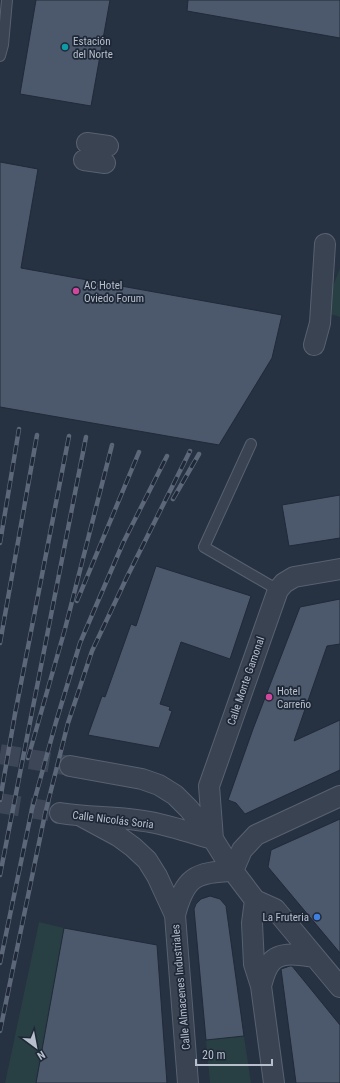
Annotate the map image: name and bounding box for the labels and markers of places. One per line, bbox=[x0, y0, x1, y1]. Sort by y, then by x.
place label: Estación del Norte bbox=[73, 35, 113, 61]
marker: Estación del Norte bbox=[60, 42, 70, 52]
place label: AC Hotel Oviedo Forum bbox=[84, 279, 144, 305]
marker: AC Hotel Oviedo Forum bbox=[71, 286, 81, 296]
place label: Hotel Carreño bbox=[277, 685, 312, 711]
marker: Hotel Carreño bbox=[264, 692, 274, 702]
place label: La Fruteria bbox=[263, 911, 309, 924]
marker: La Fruteria bbox=[312, 912, 322, 922]

